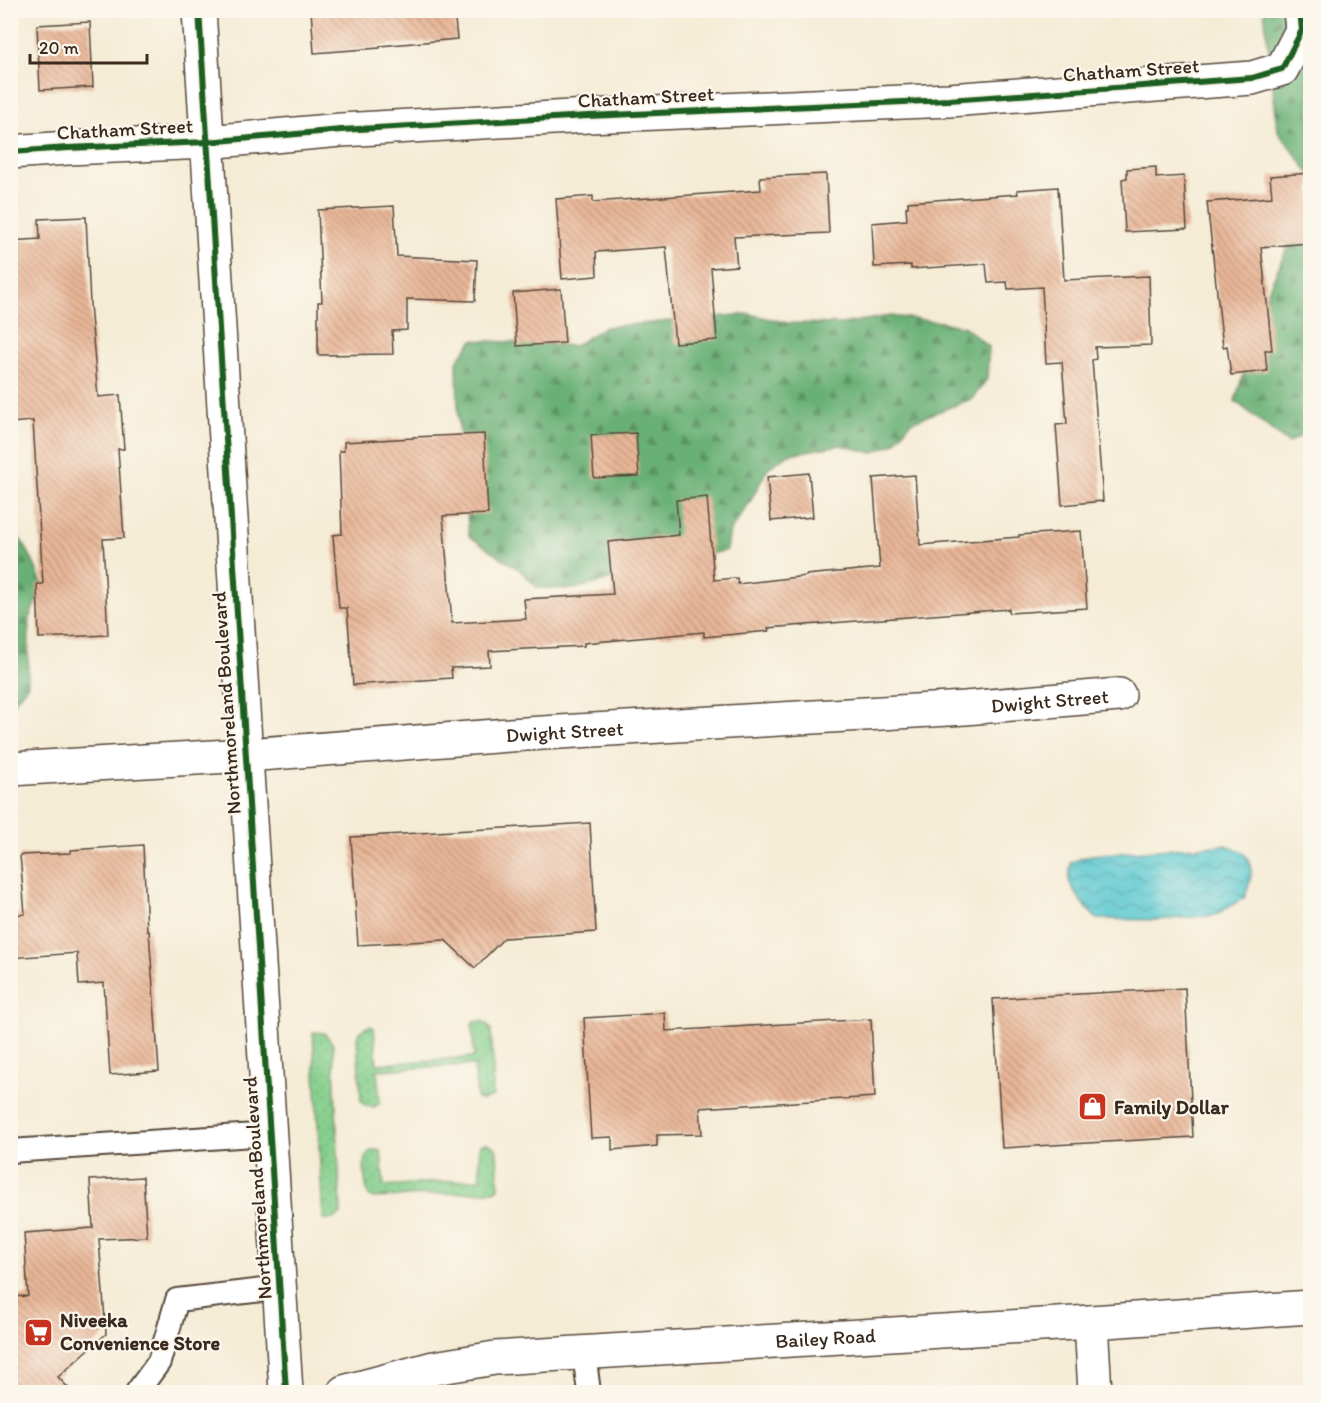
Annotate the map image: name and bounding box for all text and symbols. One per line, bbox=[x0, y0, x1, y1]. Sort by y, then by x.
scale bar bbox=[30, 27, 147, 65]
text: 20 m bbox=[39, 37, 79, 59]
street label: Chatham Street bbox=[1062, 53, 1200, 87]
street label: Chatham Street bbox=[577, 81, 715, 113]
street label: Chatham Street bbox=[56, 113, 194, 145]
street label: Northmoreland Boulevard bbox=[206, 591, 246, 815]
street label: Dwight Street bbox=[990, 684, 1110, 718]
street label: Dwight Street bbox=[505, 716, 624, 747]
street label: Northmoreland Boulevard bbox=[237, 1076, 277, 1300]
shop icon: Family Dollar bbox=[1077, 1091, 1109, 1123]
place label: Family Dollar bbox=[1114, 1095, 1230, 1120]
place label: Niveeka Convenience Store bbox=[60, 1308, 220, 1355]
supermarket icon: Niveeka Convenience Store bbox=[23, 1316, 55, 1348]
street label: Bailey Road bbox=[774, 1323, 876, 1353]

